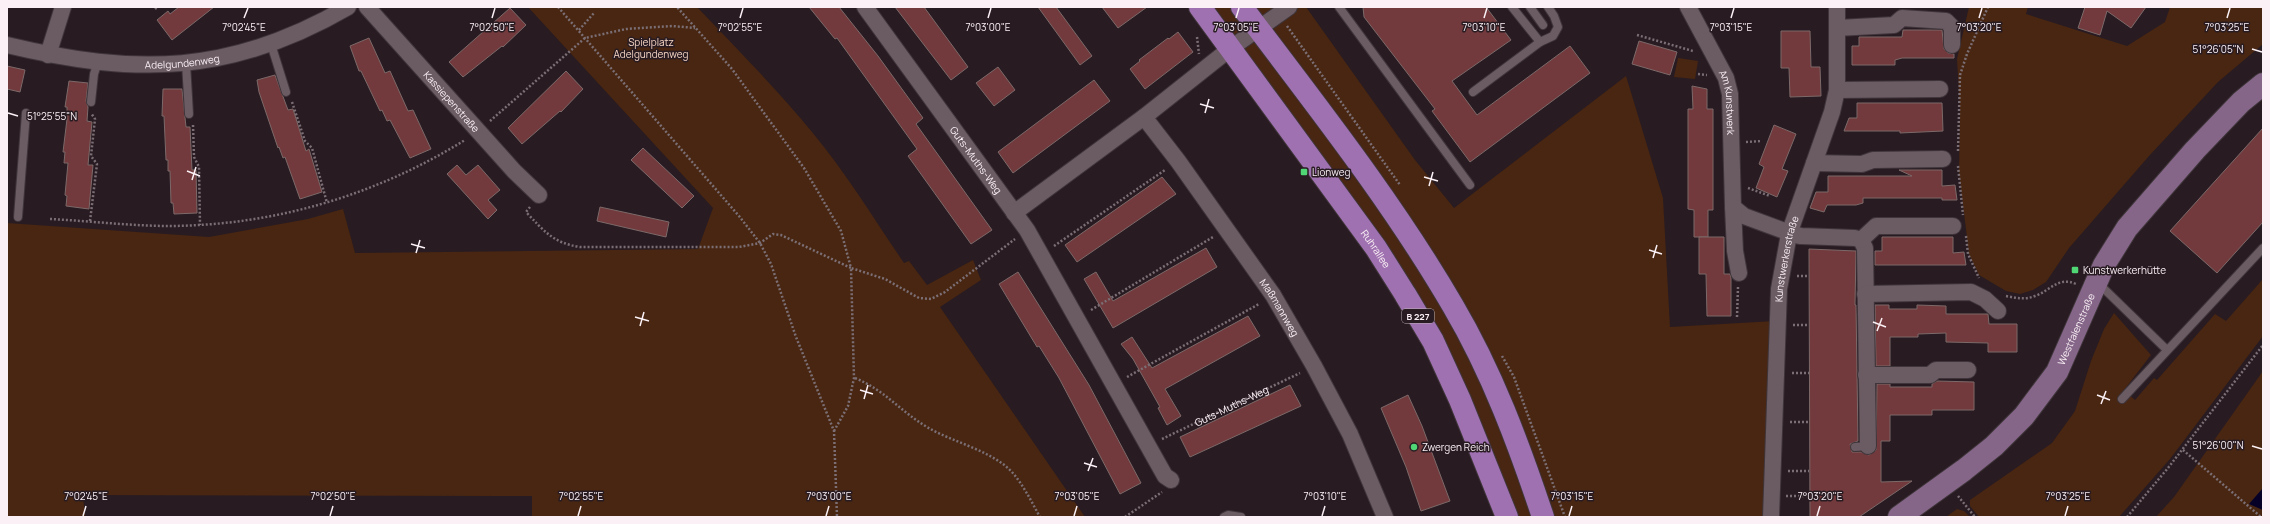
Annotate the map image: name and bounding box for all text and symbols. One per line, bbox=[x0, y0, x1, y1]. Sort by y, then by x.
text: 7°02'45"E bbox=[222, 20, 266, 34]
text: 7°02'50"E bbox=[470, 20, 515, 34]
text: 7°02'55"E bbox=[718, 20, 763, 34]
text: 7°03'00"E bbox=[965, 20, 1011, 34]
text: 7°03'05"E bbox=[1214, 20, 1259, 34]
text: 7°03'10"E bbox=[1463, 20, 1506, 34]
text: 7°03'15"E bbox=[1710, 20, 1753, 34]
text: 7°03'20"E bbox=[1957, 20, 2002, 34]
text: 7°03'25"E bbox=[2205, 20, 2249, 34]
park label: Spielplatz Adelgundenweg bbox=[613, 35, 689, 61]
text: 51°26'05"N bbox=[2193, 42, 2244, 56]
street label: Adelgundenweg bbox=[145, 51, 221, 72]
street label: Am Kunstwerk bbox=[1716, 67, 1738, 136]
street label: Kassiepenstraße bbox=[421, 68, 483, 135]
text: 51°25'55"N bbox=[27, 109, 77, 123]
street label: Guts-Muths-Weg bbox=[947, 123, 1005, 197]
place label: Lionweg bbox=[1312, 165, 1351, 179]
marker: Lionweg bbox=[1299, 167, 1309, 177]
street label: Kunstwerkerstraße bbox=[1772, 214, 1802, 302]
street label: Ruhrallee bbox=[1358, 227, 1394, 271]
place label: Kunstwerkerhütte bbox=[2083, 263, 2166, 277]
marker: Kunstwerkerhütte bbox=[2070, 265, 2080, 275]
street label: Maßmannweg bbox=[1257, 276, 1302, 339]
street label: Westfalenstraße bbox=[2054, 291, 2098, 367]
road number: B 227 bbox=[1402, 309, 1434, 323]
street label: Guts-Muths-Weg bbox=[1192, 382, 1271, 429]
text: 51°26'00"N bbox=[2192, 438, 2244, 452]
place label: Zwergen Reich bbox=[1422, 440, 1490, 454]
marker: Zwergen Reich bbox=[1409, 442, 1419, 452]
text: 7°02'45"E bbox=[64, 489, 108, 503]
text: 7°02'50"E bbox=[311, 489, 356, 503]
text: 7°02'55"E bbox=[559, 489, 604, 503]
text: 7°03'00"E bbox=[806, 489, 852, 503]
text: 7°03'05"E bbox=[1055, 489, 1100, 503]
text: 7°03'10"E bbox=[1304, 489, 1347, 503]
text: 7°03'15"E bbox=[1551, 489, 1594, 503]
text: 7°03'20"E bbox=[1798, 489, 1843, 503]
text: 7°03'25"E bbox=[2046, 489, 2090, 503]

